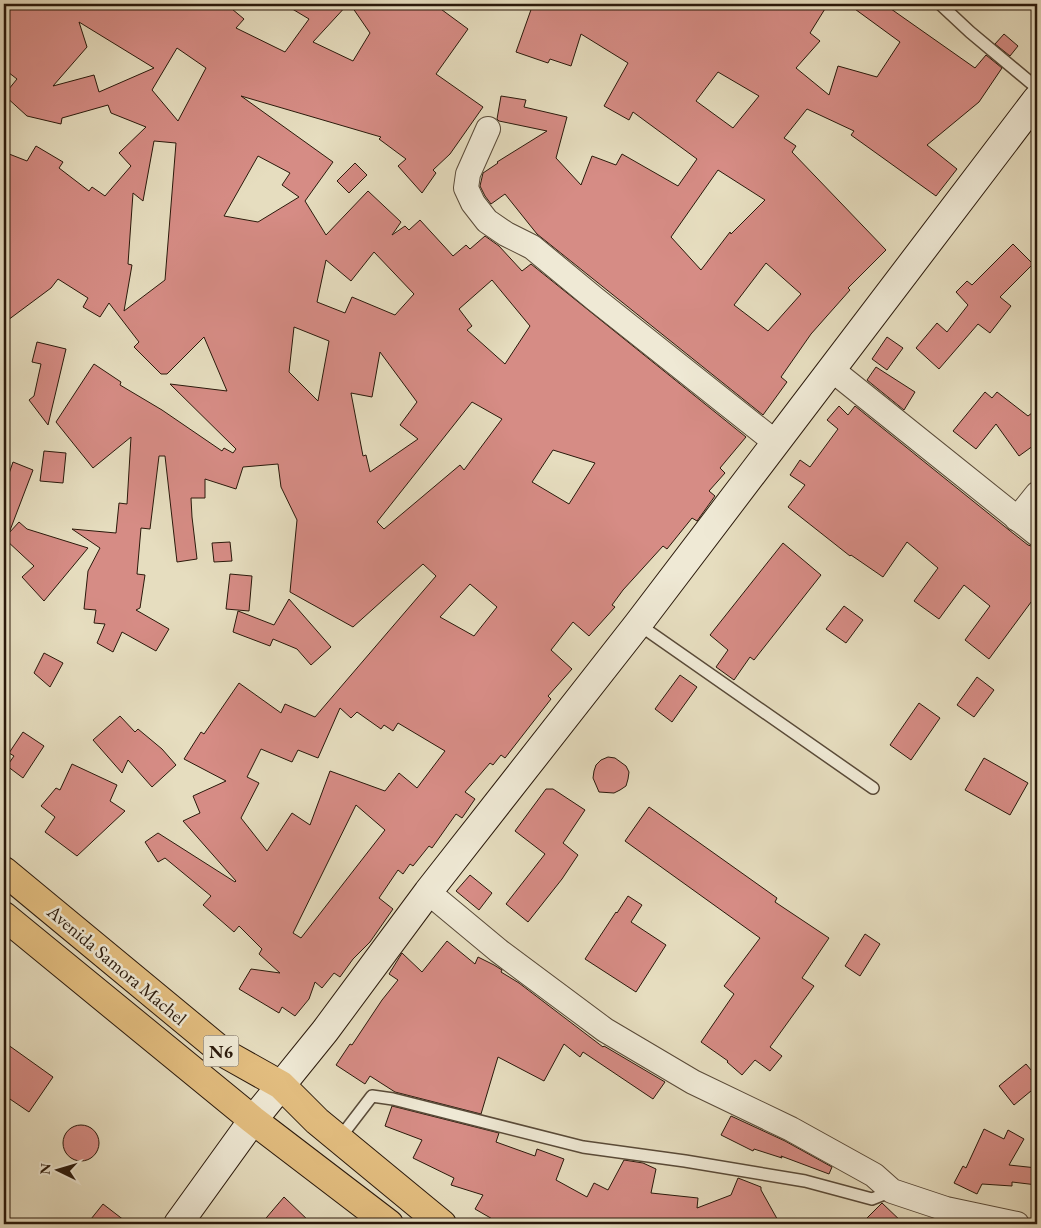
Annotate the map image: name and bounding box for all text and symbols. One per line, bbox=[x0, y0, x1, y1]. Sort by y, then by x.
street label: Avenida Samora Machel bbox=[41, 899, 192, 1031]
road number: N6 bbox=[204, 1036, 238, 1066]
north arrow bbox=[32, 1146, 82, 1196]
text: N bbox=[36, 1162, 55, 1175]

